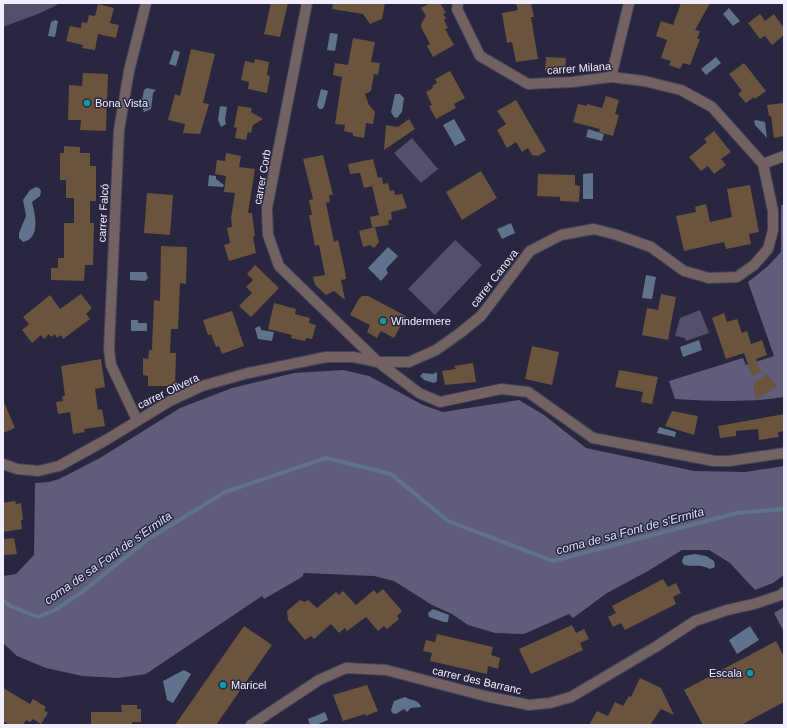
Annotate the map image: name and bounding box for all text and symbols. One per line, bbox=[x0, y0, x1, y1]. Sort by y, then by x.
street label: carrer Milana bbox=[547, 60, 612, 76]
place label: Bona Vista bbox=[95, 97, 149, 109]
marker: Bona Vista bbox=[82, 98, 92, 108]
street label: carrer Corb bbox=[251, 149, 273, 205]
street label: carrer Falcó bbox=[95, 183, 111, 243]
street label: carrer Canova bbox=[468, 246, 521, 309]
place label: Windermere bbox=[391, 315, 451, 327]
marker: Windermere bbox=[378, 316, 388, 326]
street label: carrer Olivera bbox=[135, 371, 201, 411]
water label: coma de sa Font de s'Ermita bbox=[555, 504, 706, 557]
water label: coma de sa Font de s'Ermita bbox=[42, 508, 175, 607]
street label: carrer des Barranc bbox=[431, 664, 523, 696]
place label: Escala bbox=[709, 667, 743, 679]
marker: Escala bbox=[745, 668, 755, 678]
place label: Maricel bbox=[231, 679, 266, 691]
marker: Maricel bbox=[218, 680, 228, 690]

